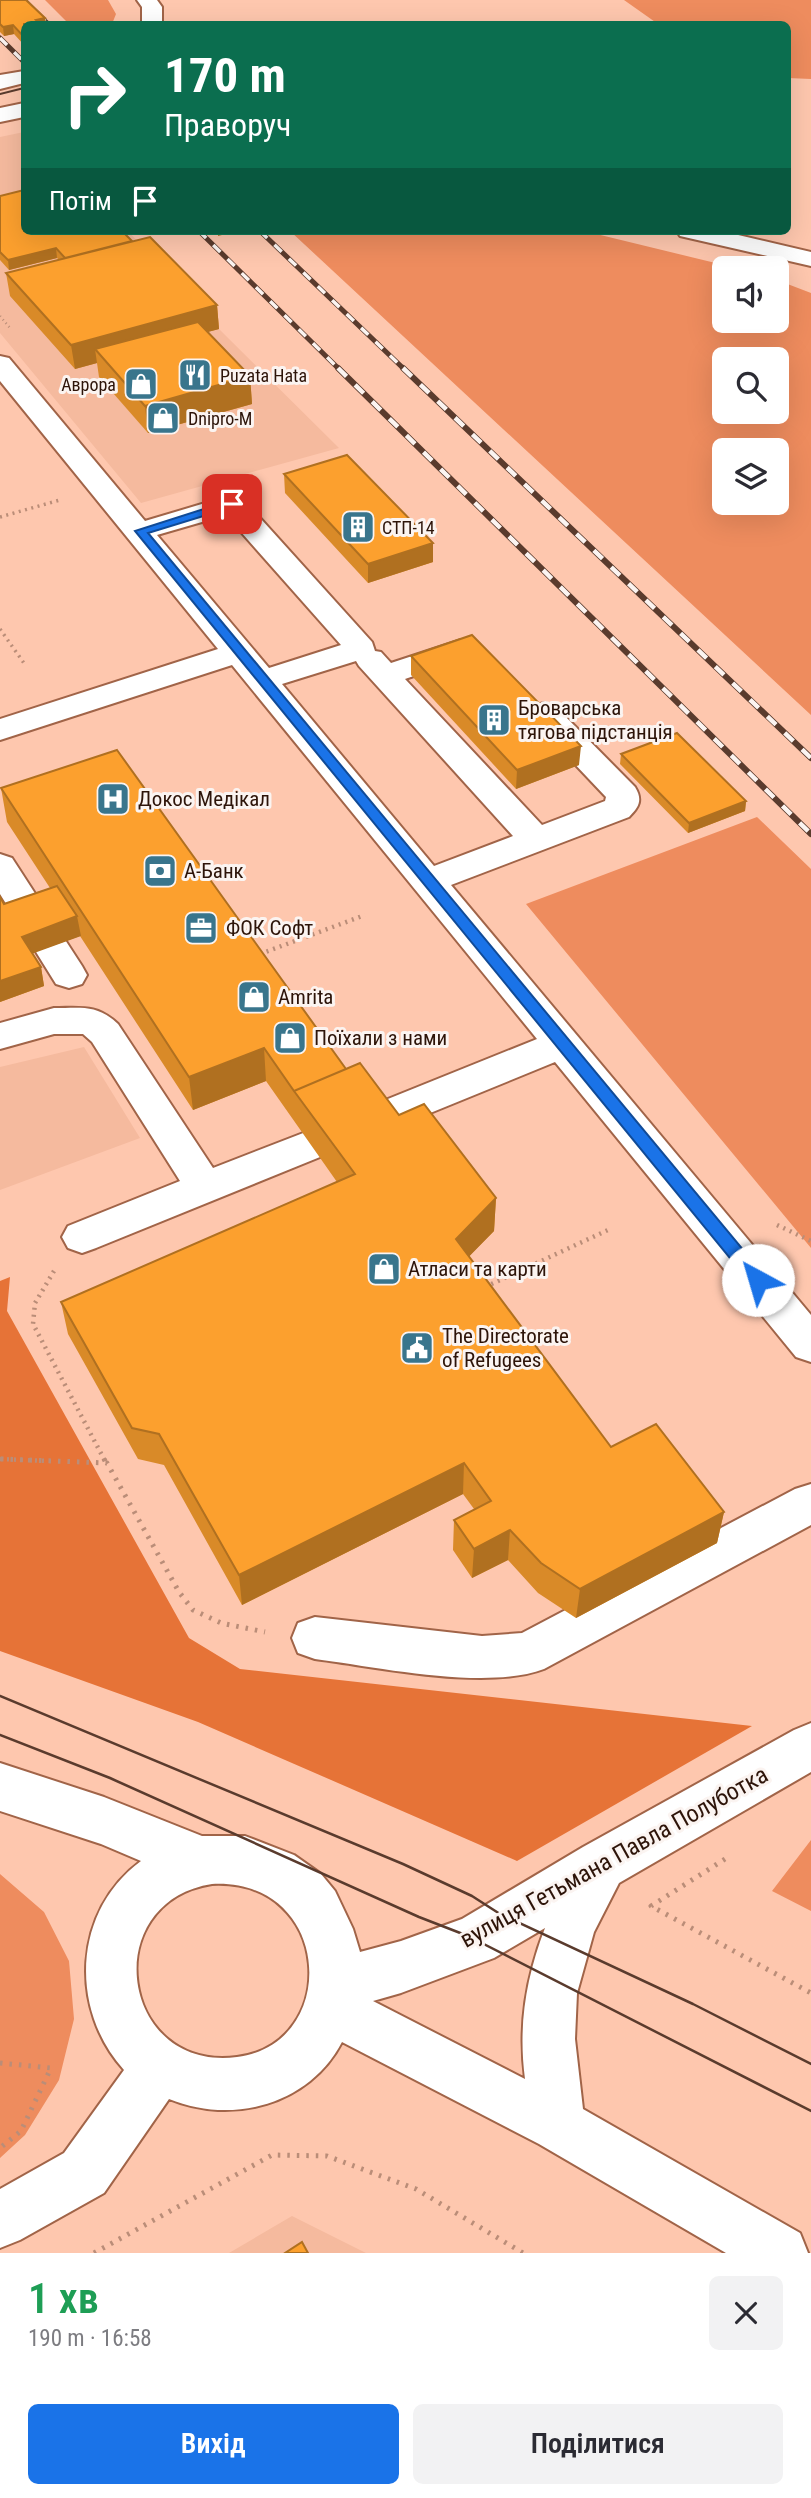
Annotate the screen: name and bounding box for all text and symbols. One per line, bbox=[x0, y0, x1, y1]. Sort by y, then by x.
text: 170 m bbox=[164, 47, 286, 104]
icon: right bbox=[49, 49, 140, 140]
text: Праворуч bbox=[164, 106, 291, 144]
icon: arrive bbox=[126, 182, 164, 220]
text: Потім bbox=[49, 186, 112, 216]
map controls bbox=[712, 256, 789, 515]
button: sound bbox=[712, 256, 789, 333]
button: search bbox=[712, 347, 789, 424]
restaurant icon: Puzata Hata bbox=[176, 356, 214, 394]
shop icon: Аврора bbox=[122, 365, 160, 403]
place label: Puzata Hata bbox=[220, 365, 307, 386]
place label: Аврора bbox=[61, 374, 116, 395]
shop icon: Dnipro-M bbox=[144, 399, 182, 437]
place label: Dnipro-M bbox=[188, 408, 252, 429]
button: layers bbox=[712, 438, 789, 515]
pin bbox=[202, 474, 262, 534]
icon: arrive bbox=[213, 485, 251, 523]
building icon: СТП-14 bbox=[339, 508, 377, 546]
place label: СТП-14 bbox=[382, 517, 435, 538]
place label: Броварська тягова підстанція bbox=[518, 696, 673, 744]
building icon: Броварська тягова підстанція bbox=[475, 701, 513, 739]
hospital icon: Докос Медікал bbox=[94, 780, 132, 818]
place label: Докос Медікал bbox=[138, 787, 270, 811]
bank icon: А-Банк bbox=[141, 852, 179, 890]
place label: А-Банк bbox=[184, 859, 244, 883]
office icon: ФОК Софт bbox=[182, 909, 220, 947]
place label: ФОК Софт bbox=[226, 916, 313, 940]
shop icon: Amrita bbox=[235, 978, 273, 1016]
place label: Amrita bbox=[278, 985, 333, 1009]
shop icon: Поїхали з нами bbox=[271, 1019, 309, 1057]
place label: Поїхали з нами bbox=[314, 1026, 447, 1050]
position arrow bbox=[721, 1243, 795, 1317]
shop icon: Атласи та карти bbox=[365, 1250, 403, 1288]
place label: Атласи та карти bbox=[408, 1257, 547, 1281]
place label: The Directorate of Refugees bbox=[442, 1324, 569, 1372]
public building icon: The Directorate of Refugees bbox=[398, 1329, 436, 1367]
street label: вулиця Гетьмана Павла Полуботка bbox=[455, 1760, 773, 1954]
text: 1 хв bbox=[28, 2274, 99, 2323]
button: close bbox=[709, 2276, 783, 2350]
text: 190 m · 16:58 bbox=[28, 2325, 152, 2352]
button: Вихід bbox=[28, 2404, 399, 2484]
button: Поділитися bbox=[413, 2404, 783, 2484]

